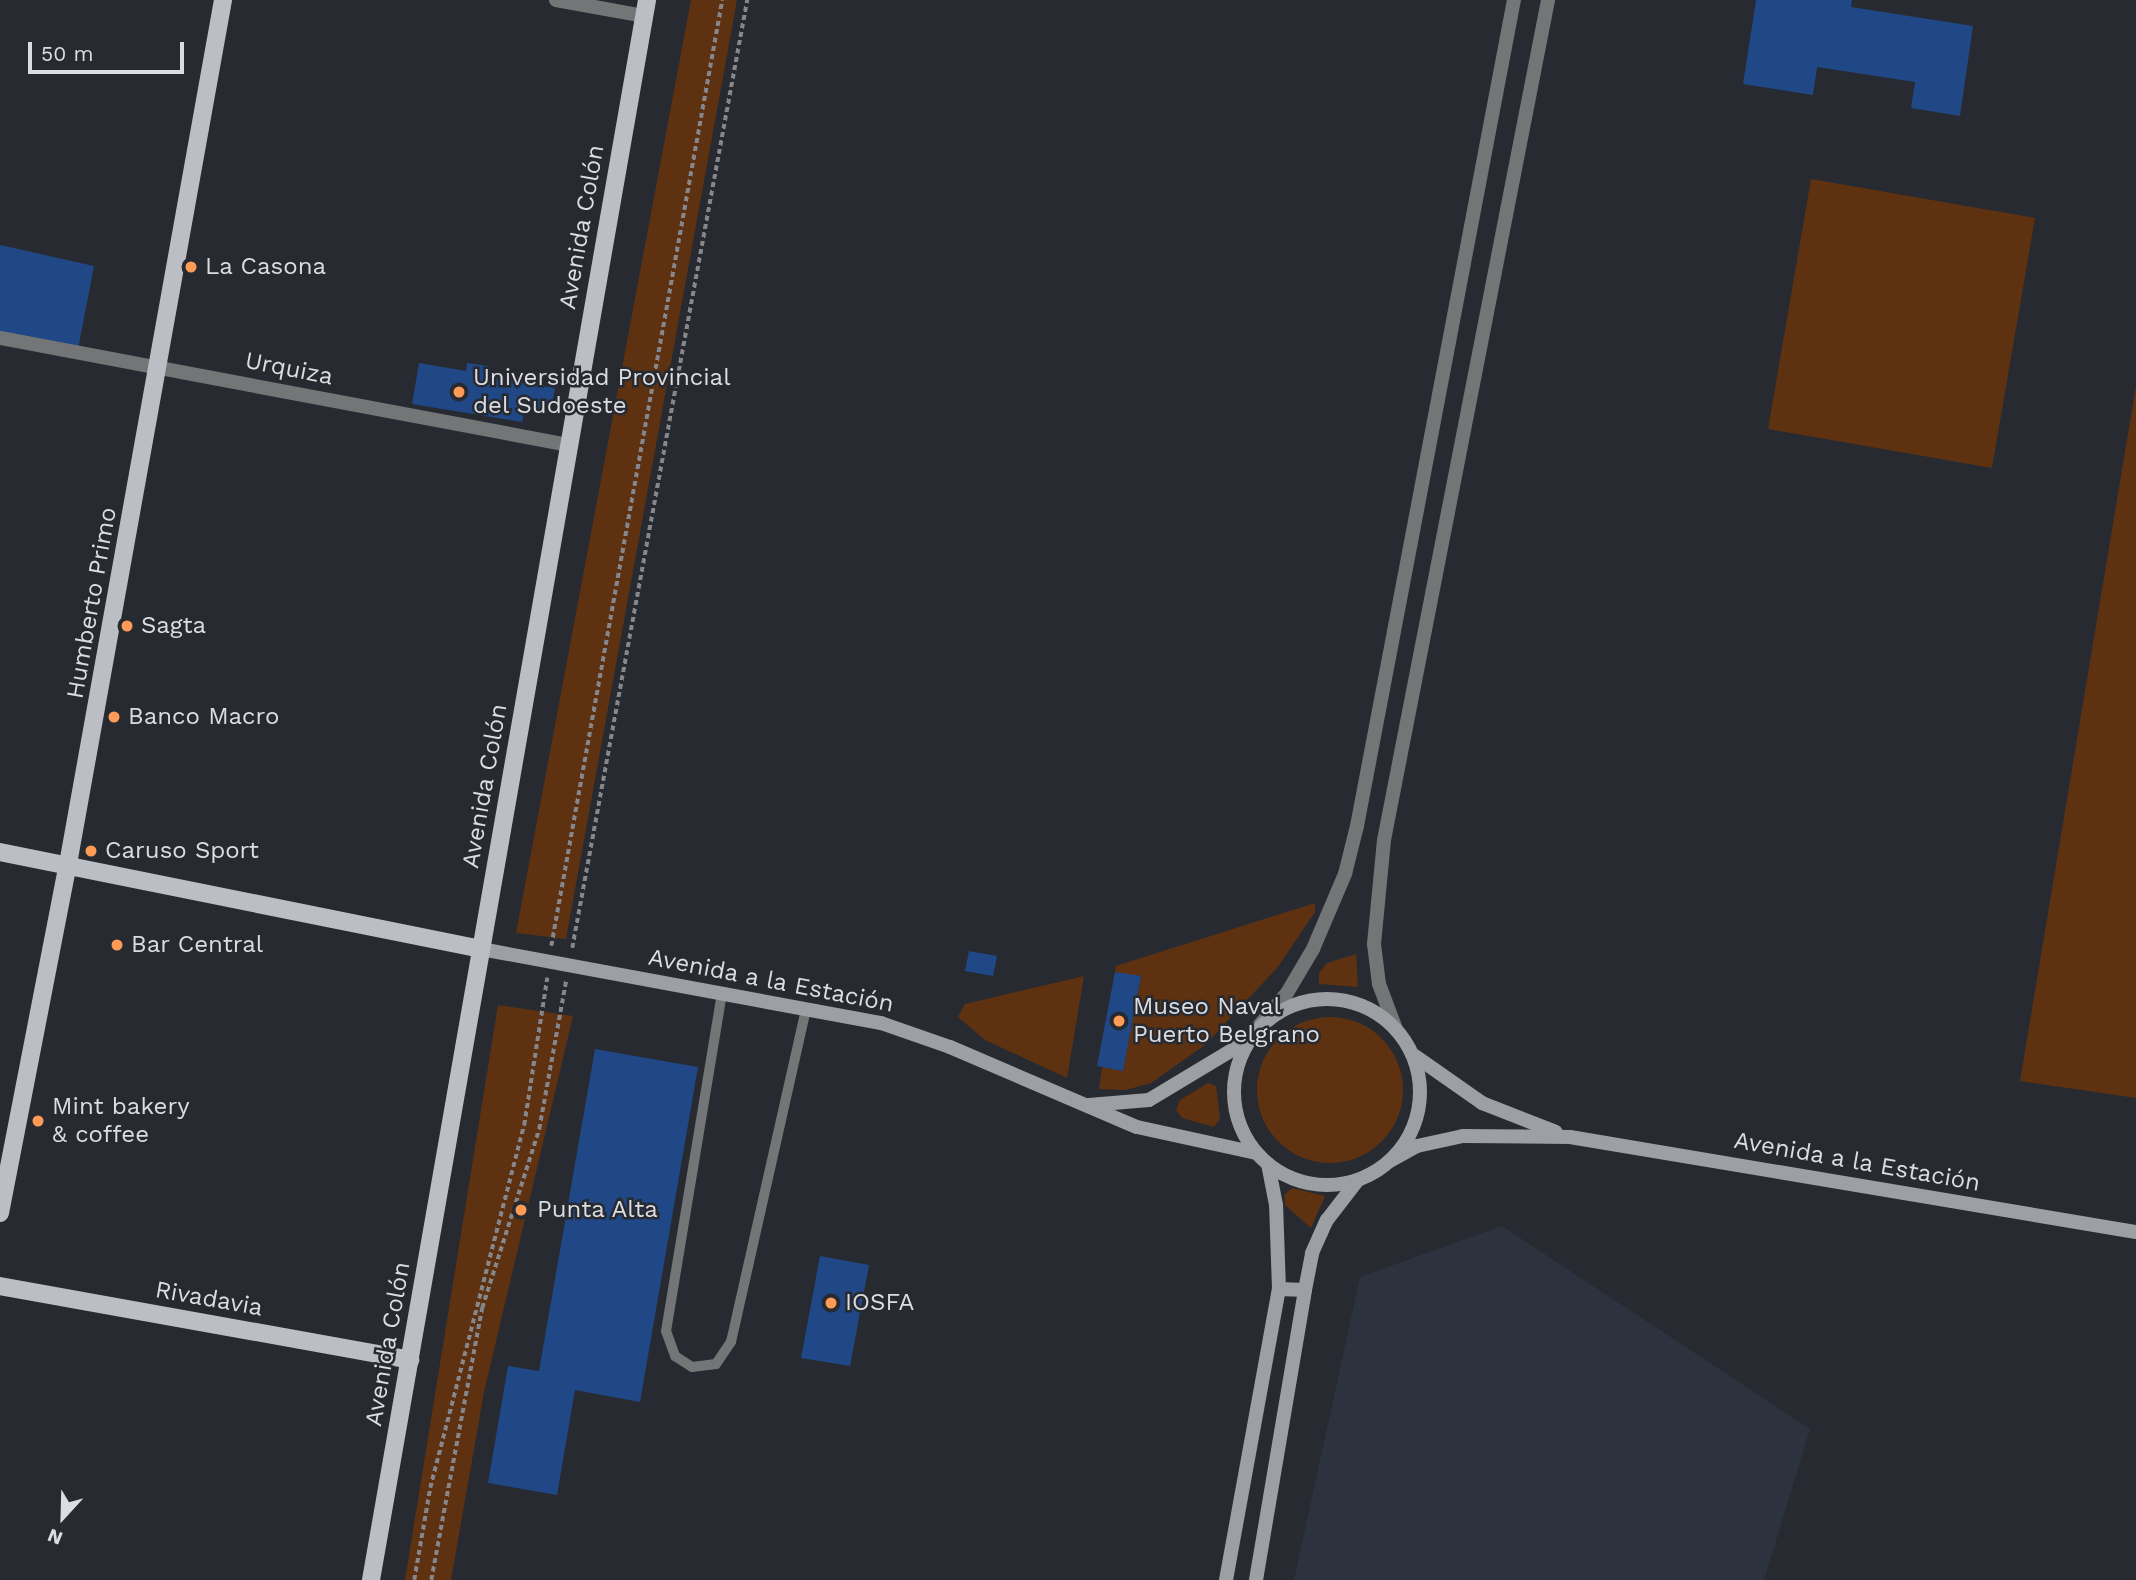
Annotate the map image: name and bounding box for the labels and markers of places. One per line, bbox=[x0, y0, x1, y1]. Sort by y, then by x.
place label: La Casona bbox=[205, 253, 327, 281]
marker: La Casona bbox=[183, 259, 199, 275]
place label: Universidad Provincial del Sudoeste bbox=[473, 364, 731, 420]
marker: Universidad Provincial del Sudoeste bbox=[451, 384, 467, 400]
place label: Sagta bbox=[141, 612, 206, 640]
marker: Sagta bbox=[119, 618, 135, 634]
place label: Banco Macro bbox=[128, 703, 279, 731]
marker: Banco Macro bbox=[106, 709, 122, 725]
place label: Caruso Sport bbox=[105, 837, 259, 865]
marker: Caruso Sport bbox=[83, 843, 99, 859]
place label: Bar Central bbox=[131, 931, 264, 959]
marker: Bar Central bbox=[109, 937, 125, 953]
place label: Museo Naval Puerto Belgrano bbox=[1133, 993, 1320, 1049]
marker: Museo Naval Puerto Belgrano bbox=[1111, 1013, 1127, 1029]
place label: Mint bakery & coffee bbox=[52, 1093, 190, 1149]
marker: Mint bakery & coffee bbox=[30, 1113, 46, 1129]
place label: Punta Alta bbox=[537, 1196, 659, 1224]
marker: Punta Alta bbox=[511, 1200, 531, 1220]
place label: IOSFA bbox=[845, 1289, 914, 1317]
marker: IOSFA bbox=[823, 1295, 839, 1311]

